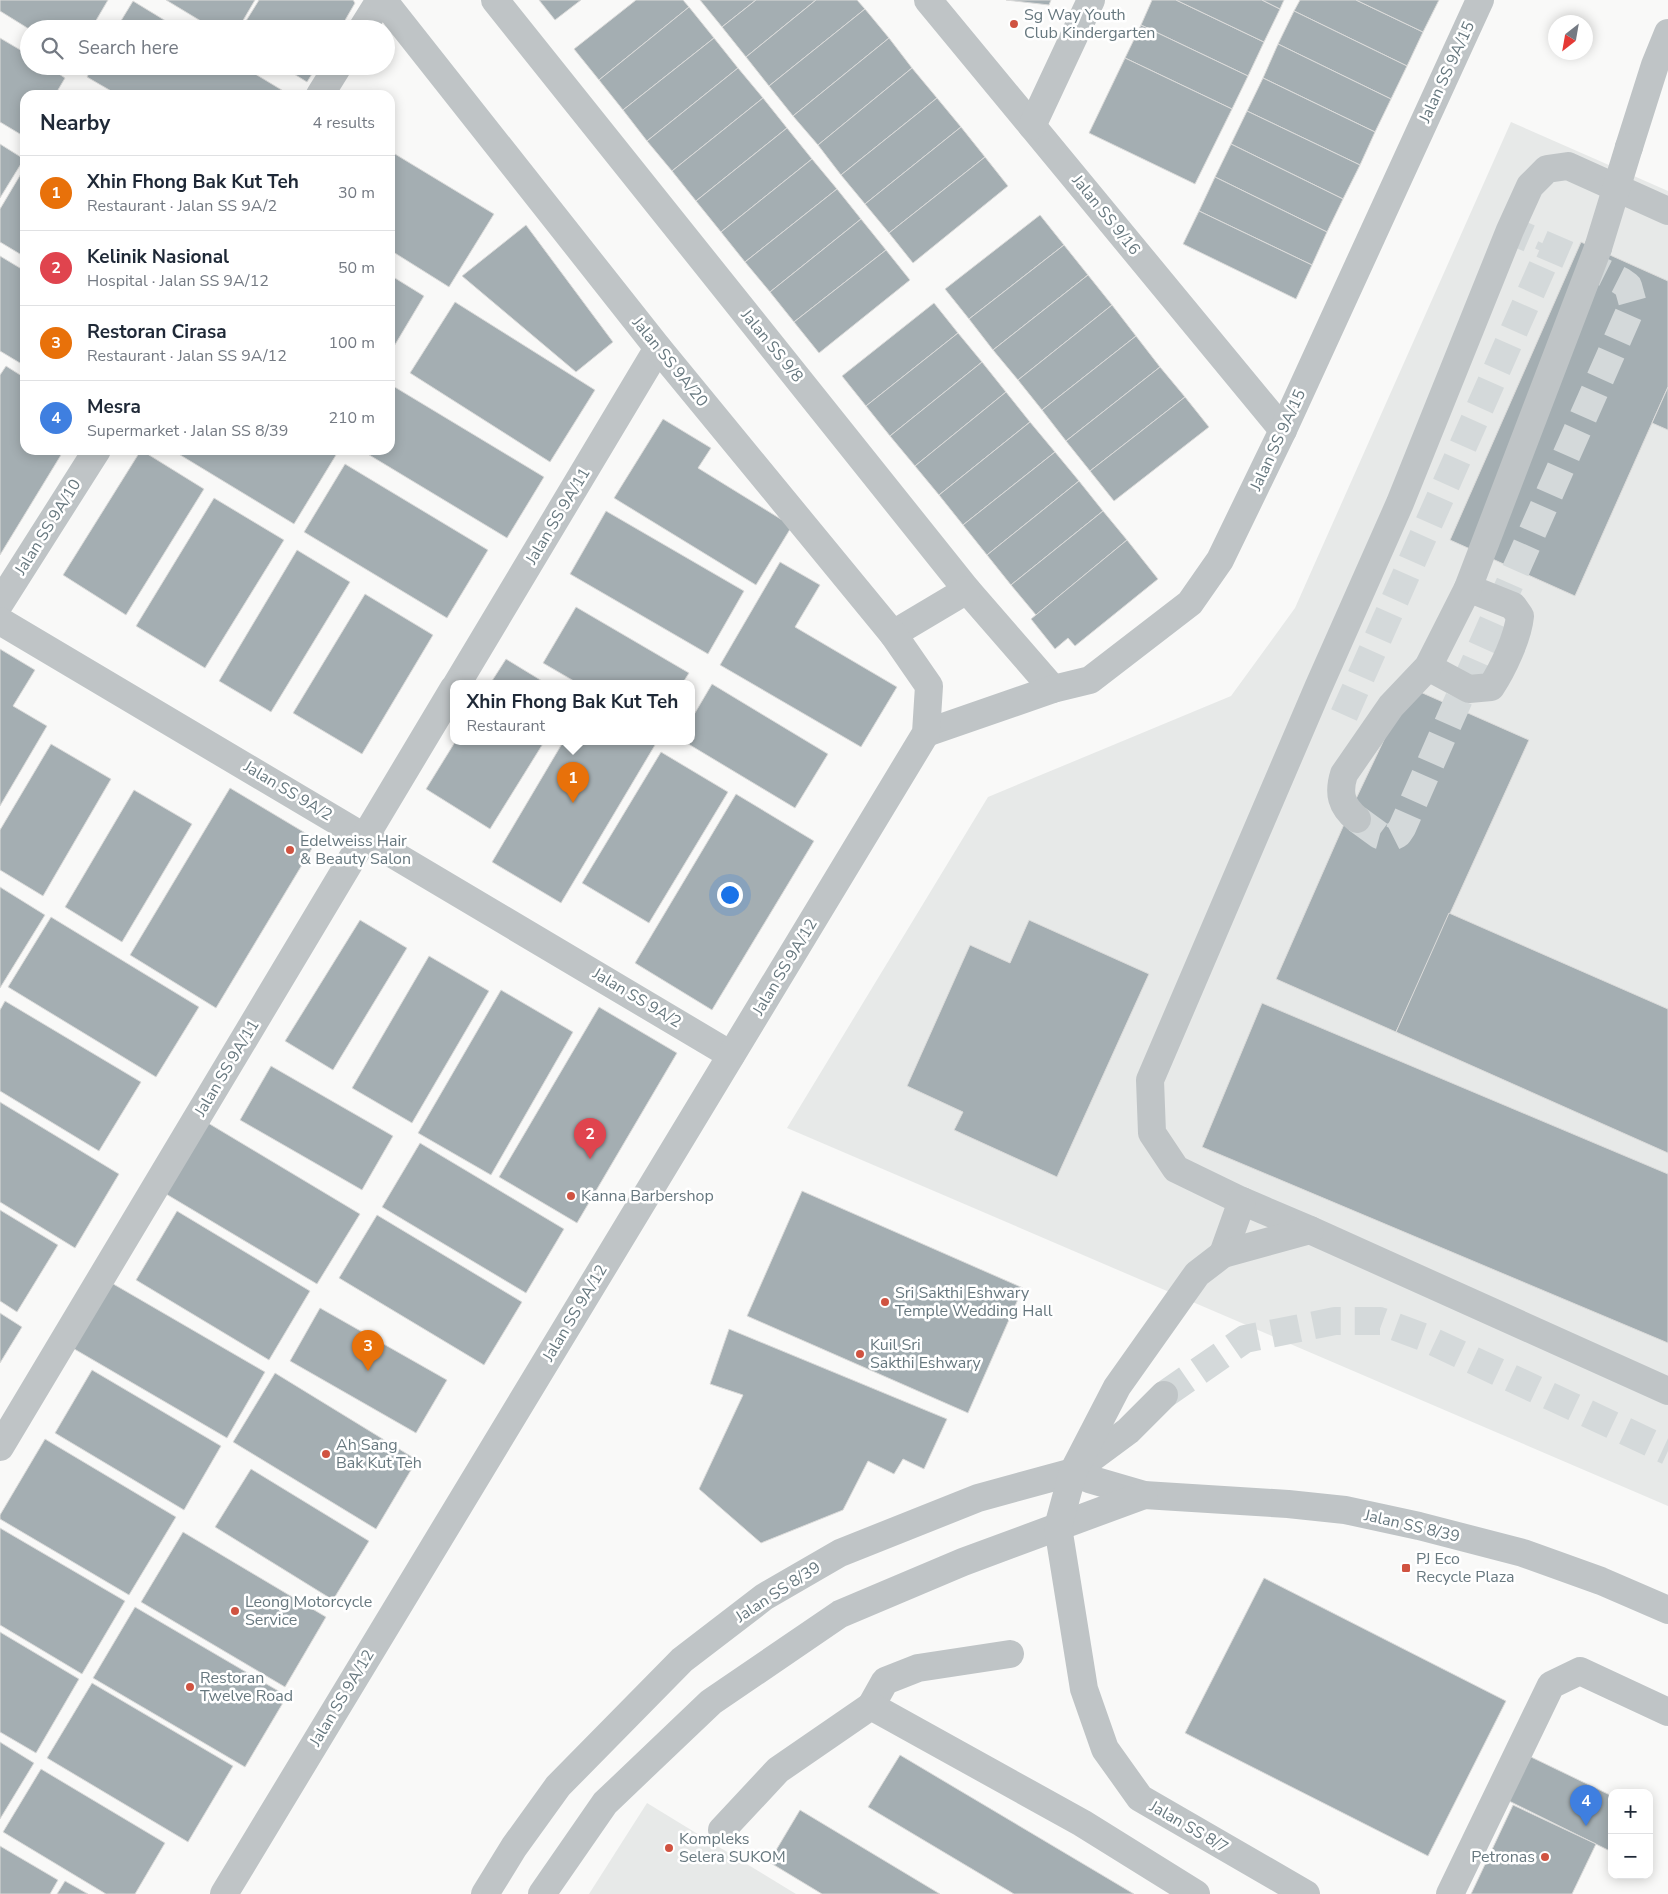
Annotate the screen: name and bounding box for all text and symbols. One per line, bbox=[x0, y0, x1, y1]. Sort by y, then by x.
place label: Sg Way Youth Club Kindergarten bbox=[1024, 4, 1155, 44]
north arrow bbox=[1548, 15, 1593, 60]
marker: Sg Way Youth Club Kindergarten bbox=[1008, 18, 1020, 30]
street label: Jalan SS 9A/15 bbox=[1413, 18, 1480, 127]
search box bbox=[20, 20, 395, 75]
icon: search bbox=[38, 34, 66, 62]
text: Search here bbox=[78, 35, 179, 61]
text: Nearby bbox=[40, 109, 110, 137]
text: 4 results bbox=[313, 112, 375, 134]
text: Xhin Fhong Bak Kut Teh bbox=[87, 169, 299, 195]
street label: Jalan SS 9/16 bbox=[1066, 170, 1145, 260]
text: 1 bbox=[51, 182, 61, 204]
text: 30 m bbox=[338, 182, 375, 204]
text: Restaurant · Jalan SS 9A/2 bbox=[87, 195, 277, 217]
text: Kelinik Nasional bbox=[87, 244, 229, 270]
text: 2 bbox=[51, 257, 61, 279]
text: 50 m bbox=[338, 257, 375, 279]
text: Hospital · Jalan SS 9A/12 bbox=[87, 270, 269, 292]
street label: Jalan SS 9/8 bbox=[735, 304, 808, 387]
street label: Jalan SS 9A/20 bbox=[626, 312, 713, 411]
text: Restoran Cirasa bbox=[87, 319, 227, 345]
text: 3 bbox=[51, 332, 61, 354]
text: 100 m bbox=[328, 332, 375, 354]
text: Restaurant · Jalan SS 9A/12 bbox=[87, 345, 287, 367]
street label: Jalan SS 9A/15 bbox=[1244, 386, 1311, 495]
text: Mesra bbox=[87, 394, 141, 420]
text: 4 bbox=[51, 407, 61, 429]
text: 210 m bbox=[328, 407, 375, 429]
text: Supermarket · Jalan SS 8/39 bbox=[87, 420, 288, 442]
street label: Jalan SS 9A/11 bbox=[520, 463, 596, 569]
street label: Jalan SS 9A/10 bbox=[9, 475, 86, 580]
popup bbox=[450, 680, 695, 745]
text: Xhin Fhong Bak Kut Teh bbox=[467, 689, 678, 715]
text: Restaurant bbox=[467, 715, 545, 737]
street label: Jalan SS 9A/2 bbox=[239, 755, 336, 826]
pin: 1 bbox=[557, 762, 589, 803]
place label: Edelweiss Hair & Beauty Salon bbox=[300, 830, 411, 870]
marker: Edelweiss Hair & Beauty Salon bbox=[284, 844, 296, 856]
your location bbox=[717, 882, 743, 908]
street label: Jalan SS 9A/12 bbox=[747, 914, 823, 1020]
street label: Jalan SS 9A/2 bbox=[588, 962, 685, 1033]
street label: Jalan SS 9A/11 bbox=[189, 1015, 265, 1121]
pin: 2 bbox=[574, 1118, 606, 1159]
place label: Kanna Barbershop bbox=[581, 1185, 714, 1207]
marker: Kanna Barbershop bbox=[565, 1190, 577, 1202]
street label: Jalan SS 9A/12 bbox=[537, 1260, 613, 1366]
place label: Sri Sakthi Eshwary Temple Wedding Hall bbox=[895, 1282, 1053, 1322]
marker: Sri Sakthi Eshwary Temple Wedding Hall bbox=[879, 1296, 891, 1308]
pin: 3 bbox=[352, 1330, 384, 1371]
place label: Kuil Sri Sakthi Eshwary bbox=[870, 1334, 982, 1374]
marker: Kuil Sri Sakthi Eshwary bbox=[854, 1348, 866, 1360]
place label: Ah Sang Bak Kut Teh bbox=[336, 1434, 422, 1474]
marker: Ah Sang Bak Kut Teh bbox=[320, 1448, 332, 1460]
street label: Jalan SS 8/39 bbox=[1361, 1504, 1462, 1548]
place label: PJ Eco Recycle Plaza bbox=[1416, 1548, 1514, 1588]
street label: Jalan SS 8/39 bbox=[730, 1556, 825, 1628]
marker: PJ Eco Recycle Plaza bbox=[1400, 1562, 1412, 1574]
place label: Leong Motorcycle Service bbox=[245, 1591, 372, 1631]
marker: Leong Motorcycle Service bbox=[229, 1605, 241, 1617]
street label: Jalan SS 9A/12 bbox=[304, 1645, 380, 1751]
place label: Restoran Twelve Road bbox=[200, 1667, 293, 1707]
marker: Restoran Twelve Road bbox=[184, 1681, 196, 1693]
pin: 4 bbox=[1570, 1785, 1602, 1826]
map controls bbox=[1608, 1789, 1653, 1879]
button: + bbox=[1608, 1789, 1653, 1834]
street label: Jalan SS 8/7 bbox=[1145, 1795, 1232, 1858]
place label: Kompleks Selera SUKOM bbox=[679, 1828, 786, 1868]
button: − bbox=[1608, 1834, 1653, 1879]
marker: Kompleks Selera SUKOM bbox=[663, 1842, 675, 1854]
place label: Petronas bbox=[1471, 1846, 1535, 1868]
marker: Petronas bbox=[1539, 1851, 1551, 1863]

